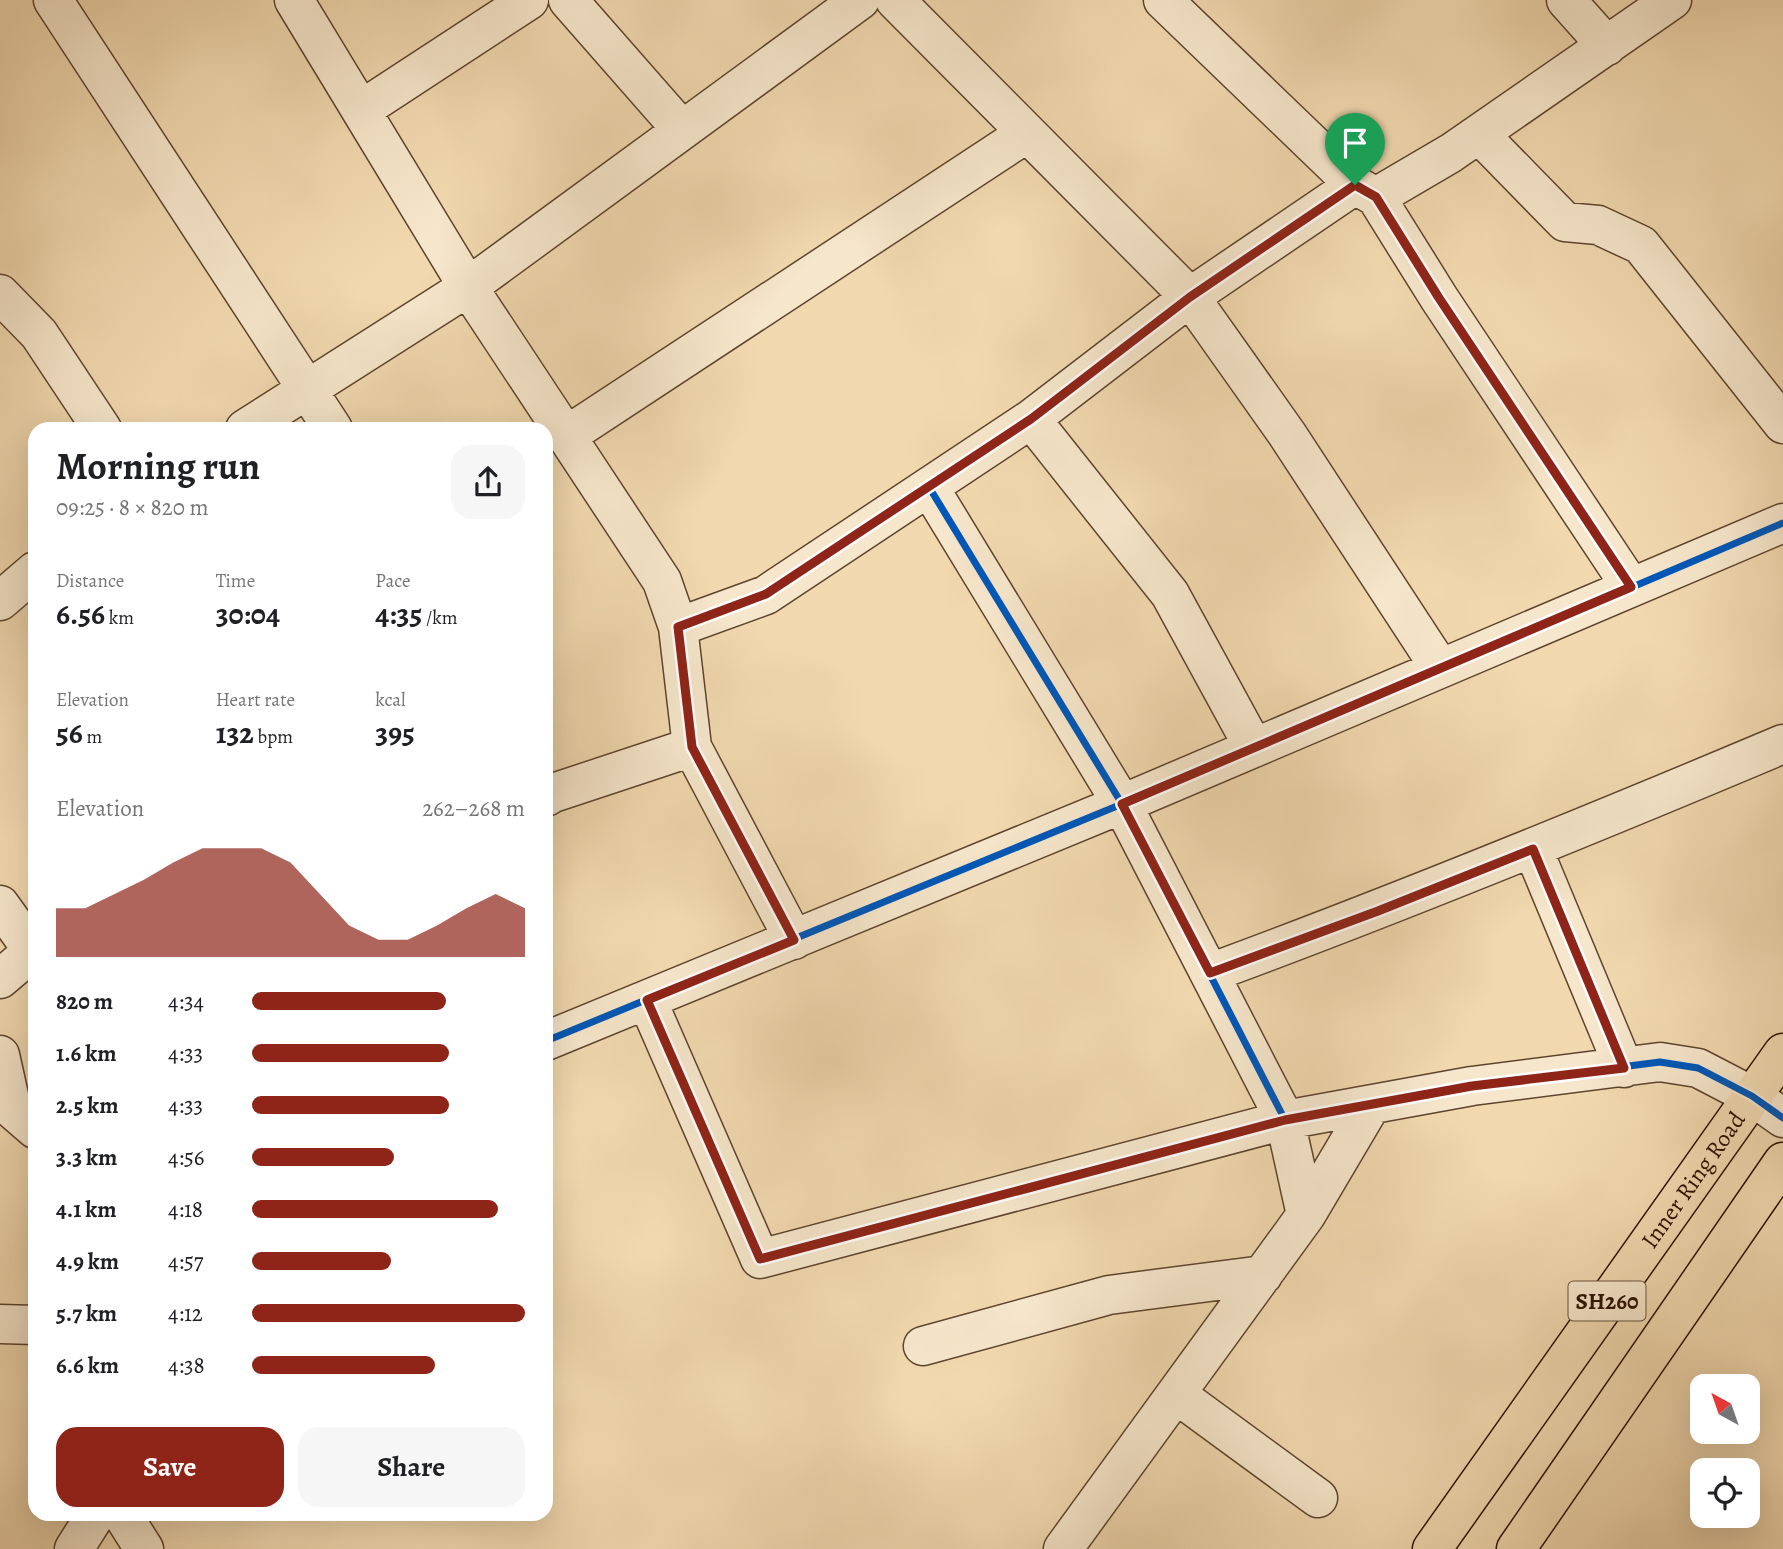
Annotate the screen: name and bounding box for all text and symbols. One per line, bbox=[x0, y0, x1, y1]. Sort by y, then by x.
pin bbox=[1325, 113, 1385, 185]
icon: arrive bbox=[1336, 124, 1374, 162]
text: Morning run bbox=[56, 440, 260, 492]
button: share bbox=[451, 445, 525, 519]
text: 09:25 · 8 × 820 m bbox=[56, 492, 209, 523]
text: Distance bbox=[56, 568, 124, 594]
text: Time bbox=[216, 568, 255, 594]
text: Pace bbox=[375, 568, 411, 594]
text: 6.56 bbox=[56, 594, 105, 634]
text: 30:04 bbox=[216, 594, 280, 634]
text: 4:35 bbox=[375, 594, 422, 634]
text: km bbox=[105, 605, 134, 631]
text: /km bbox=[422, 605, 458, 631]
text: Elevation bbox=[56, 687, 129, 713]
text: Heart rate bbox=[216, 687, 295, 713]
text: kcal bbox=[375, 687, 406, 713]
text: 56 bbox=[56, 713, 83, 753]
text: 132 bbox=[216, 713, 254, 753]
text: 395 bbox=[375, 713, 415, 753]
text: m bbox=[83, 724, 102, 750]
text: bpm bbox=[254, 724, 293, 750]
text: Elevation bbox=[56, 793, 144, 824]
text: 262–268 m bbox=[422, 793, 525, 824]
text: 820 m bbox=[56, 986, 113, 1017]
text: 4:34 bbox=[168, 986, 204, 1017]
text: 1.6 km bbox=[56, 1038, 116, 1069]
text: 4:33 bbox=[168, 1038, 203, 1069]
text: 2.5 km bbox=[56, 1090, 118, 1121]
text: 4:33 bbox=[168, 1090, 203, 1121]
street label: Inner Ring Road bbox=[1634, 1105, 1753, 1255]
text: 3.3 km bbox=[56, 1142, 117, 1173]
text: 4:56 bbox=[168, 1142, 204, 1173]
text: 4.1 km bbox=[56, 1194, 117, 1225]
text: 4:18 bbox=[168, 1194, 203, 1225]
text: 4.9 km bbox=[56, 1246, 119, 1277]
text: 4:57 bbox=[168, 1246, 203, 1277]
road number: SH260 bbox=[1568, 1282, 1646, 1320]
text: 5.7 km bbox=[56, 1298, 117, 1329]
text: 4:12 bbox=[168, 1298, 203, 1329]
text: 6.6 km bbox=[56, 1350, 119, 1381]
text: 4:38 bbox=[168, 1350, 205, 1381]
north arrow bbox=[1690, 1374, 1760, 1444]
map controls bbox=[1690, 1374, 1760, 1528]
button: Save bbox=[56, 1427, 284, 1507]
button: Share bbox=[298, 1427, 525, 1507]
button: locate bbox=[1690, 1458, 1760, 1528]

